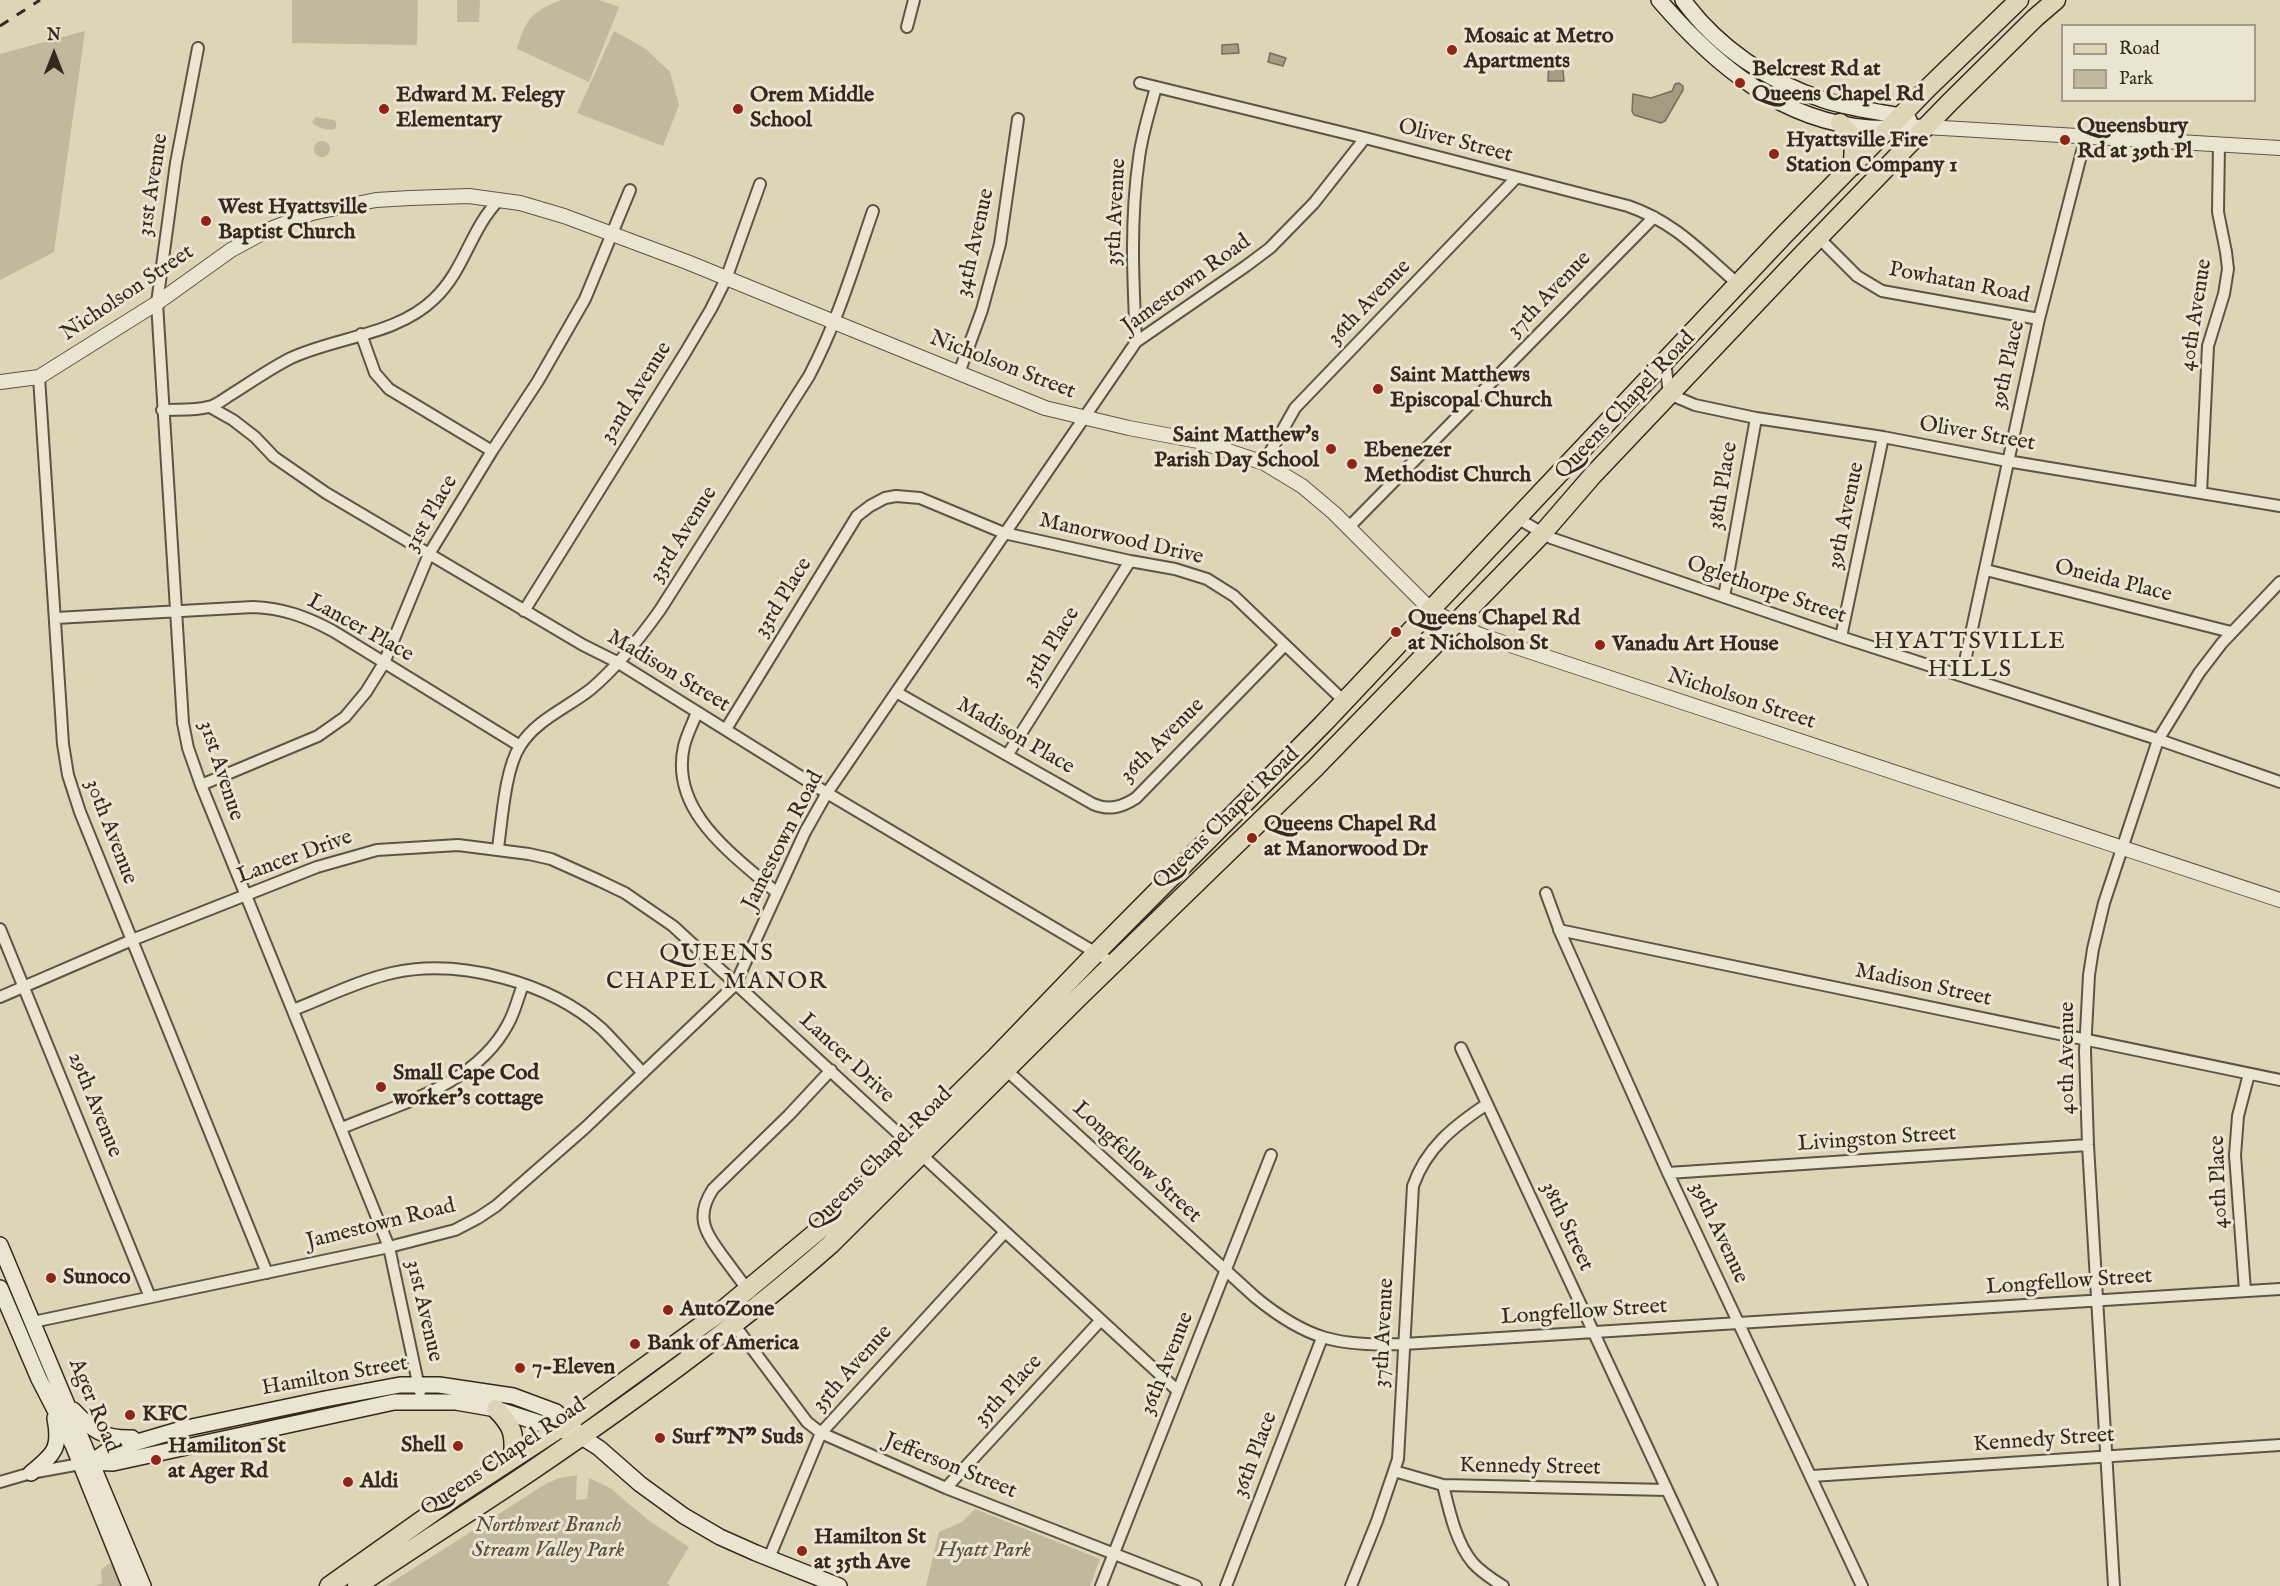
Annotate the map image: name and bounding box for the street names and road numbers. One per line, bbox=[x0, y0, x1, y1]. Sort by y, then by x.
street label: Oliver Street bbox=[1395, 114, 1515, 170]
street label: 31st Avenue bbox=[133, 132, 175, 238]
street label: 35th Avenue bbox=[1101, 158, 1133, 266]
street label: 34th Avenue bbox=[951, 186, 1001, 300]
street label: Jamestown Road bbox=[1118, 230, 1256, 340]
street label: Nicholson Street bbox=[57, 240, 199, 348]
street label: 37th Avenue bbox=[1502, 246, 1598, 344]
street label: 36th Avenue bbox=[1323, 255, 1417, 351]
street label: Powhatan Road bbox=[1886, 257, 2032, 311]
street label: 40th Avenue bbox=[2175, 257, 2219, 373]
street label: 39th Place bbox=[1986, 318, 2032, 412]
street label: Nicholson Street bbox=[925, 326, 1079, 406]
street label: Queens Chapel Road bbox=[1550, 326, 1702, 486]
street label: 32nd Avenue bbox=[596, 338, 678, 448]
street label: Oliver Street bbox=[1917, 412, 2037, 458]
street label: 38th Place bbox=[1703, 440, 1745, 532]
street label: 39th Avenue bbox=[1823, 460, 1871, 572]
street label: 31st Place bbox=[399, 471, 465, 557]
street label: 33rd Avenue bbox=[644, 482, 724, 588]
street label: Manorwood Drive bbox=[1036, 508, 1206, 572]
street label: Oglethorpe Street bbox=[1683, 551, 1849, 631]
street label: 33rd Place bbox=[749, 553, 819, 643]
street label: Oneida Place bbox=[2052, 555, 2174, 609]
street label: Lancer Place bbox=[302, 589, 418, 669]
street label: 35th Place bbox=[1017, 603, 1087, 691]
street label: Madison Street bbox=[602, 625, 734, 719]
street label: Nicholson Street bbox=[1664, 664, 1818, 736]
street label: Madison Place bbox=[951, 693, 1079, 781]
street label: 36th Avenue bbox=[1115, 693, 1211, 789]
street label: 31st Avenue bbox=[191, 718, 249, 824]
street label: Queens Chapel Road bbox=[1148, 742, 1306, 896]
street label: Jamestown Road bbox=[738, 767, 830, 915]
street label: 30th Avenue bbox=[78, 776, 142, 888]
street label: Lancer Drive bbox=[234, 825, 356, 891]
street label: Madison Street bbox=[1853, 959, 1993, 1013]
street label: 40th Avenue bbox=[2055, 1002, 2081, 1114]
street label: Lancer Drive bbox=[793, 1008, 899, 1110]
street label: 29th Avenue bbox=[61, 1048, 127, 1162]
street label: Queens Chapel Road bbox=[803, 1082, 959, 1238]
street label: Longfellow Street bbox=[1066, 1096, 1206, 1230]
street label: Livingston Street bbox=[1797, 1121, 1957, 1159]
street label: 40th Place bbox=[2205, 1135, 2235, 1229]
street label: 38th Street bbox=[1534, 1178, 1598, 1276]
street label: 39th Avenue bbox=[1683, 1178, 1753, 1288]
street label: Jamestown Road bbox=[304, 1194, 458, 1256]
street label: 31st Avenue bbox=[398, 1257, 448, 1365]
street label: Longfellow Street bbox=[1985, 1264, 2153, 1302]
street label: 37th Avenue bbox=[1369, 1277, 1401, 1389]
street label: Longfellow Street bbox=[1500, 1294, 1668, 1332]
street label: 36th Avenue bbox=[1135, 1309, 1201, 1419]
street label: 35th Avenue bbox=[807, 1320, 899, 1418]
street label: 35th Place bbox=[969, 1350, 1049, 1432]
street label: Hamilton Street bbox=[260, 1351, 410, 1403]
street label: Ager Road bbox=[61, 1355, 125, 1457]
street label: Queens Chapel Road bbox=[416, 1393, 592, 1523]
street label: 36th Place bbox=[1228, 1409, 1284, 1501]
street label: Kennedy Street bbox=[1973, 1423, 2115, 1459]
street label: Jefferson Street bbox=[880, 1428, 1020, 1506]
street label: Kennedy Street bbox=[1459, 1454, 1601, 1482]

